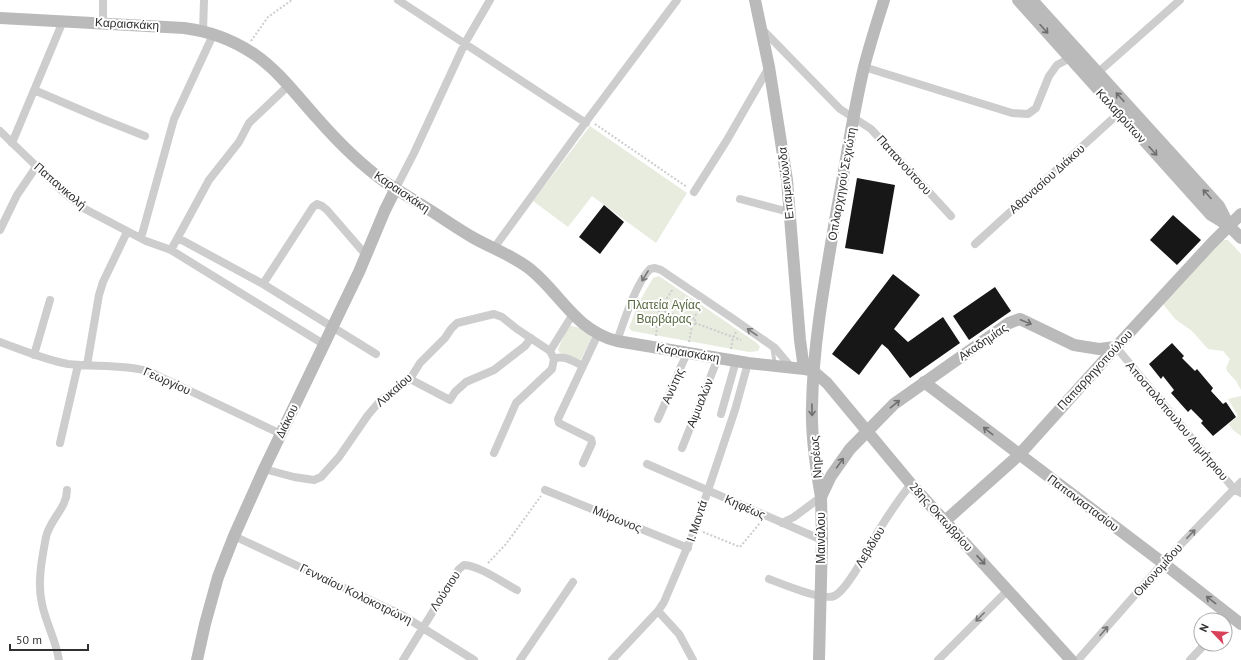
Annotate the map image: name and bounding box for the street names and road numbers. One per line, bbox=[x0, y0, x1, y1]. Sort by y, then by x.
street label: Καραισκάκη bbox=[95, 14, 159, 33]
street label: Καλαβρύτων bbox=[1093, 85, 1150, 146]
street label: Οπλαρχηγού Σεχιώτη bbox=[824, 126, 859, 242]
street label: Παπανούτσου bbox=[874, 132, 935, 198]
street label: Αθανασίου Διάκου bbox=[1006, 141, 1088, 217]
street label: Επαμεινώνδα bbox=[774, 146, 797, 220]
street label: Παπανικολή bbox=[31, 159, 89, 212]
street label: Καραισκάκη bbox=[372, 167, 433, 216]
street label: Ακαδημίας bbox=[955, 320, 1010, 364]
street label: Παπαρρηγοπούλου bbox=[1054, 327, 1136, 413]
street label: Καραισκάκη bbox=[655, 340, 721, 365]
street label: Αποστολόπουλου Δημήτριου bbox=[1123, 358, 1232, 483]
street label: Γεωργίου bbox=[141, 364, 193, 398]
street label: Ανύτης bbox=[658, 365, 687, 406]
street label: Λυκαίου bbox=[372, 370, 415, 409]
street label: Αιμυαλών bbox=[683, 376, 716, 430]
street label: Διάκου bbox=[272, 402, 301, 440]
street label: Νηρέως bbox=[806, 435, 825, 479]
street label: Παπαναστασίου bbox=[1045, 471, 1122, 534]
street label: 28ης Οκτωβρίου bbox=[906, 479, 976, 554]
street label: Κηφέως bbox=[723, 491, 768, 522]
street label: Ι. Μαντά bbox=[683, 498, 710, 543]
street label: Μύρωνος bbox=[591, 502, 644, 535]
street label: Μαινάλου bbox=[813, 512, 828, 564]
street label: Λεβιδίου bbox=[851, 523, 888, 570]
street label: Οικονομίδου bbox=[1130, 540, 1185, 599]
street label: Γενναίου Κολοκοτρώνη bbox=[298, 560, 415, 627]
street label: Λούσιου bbox=[426, 568, 463, 613]

